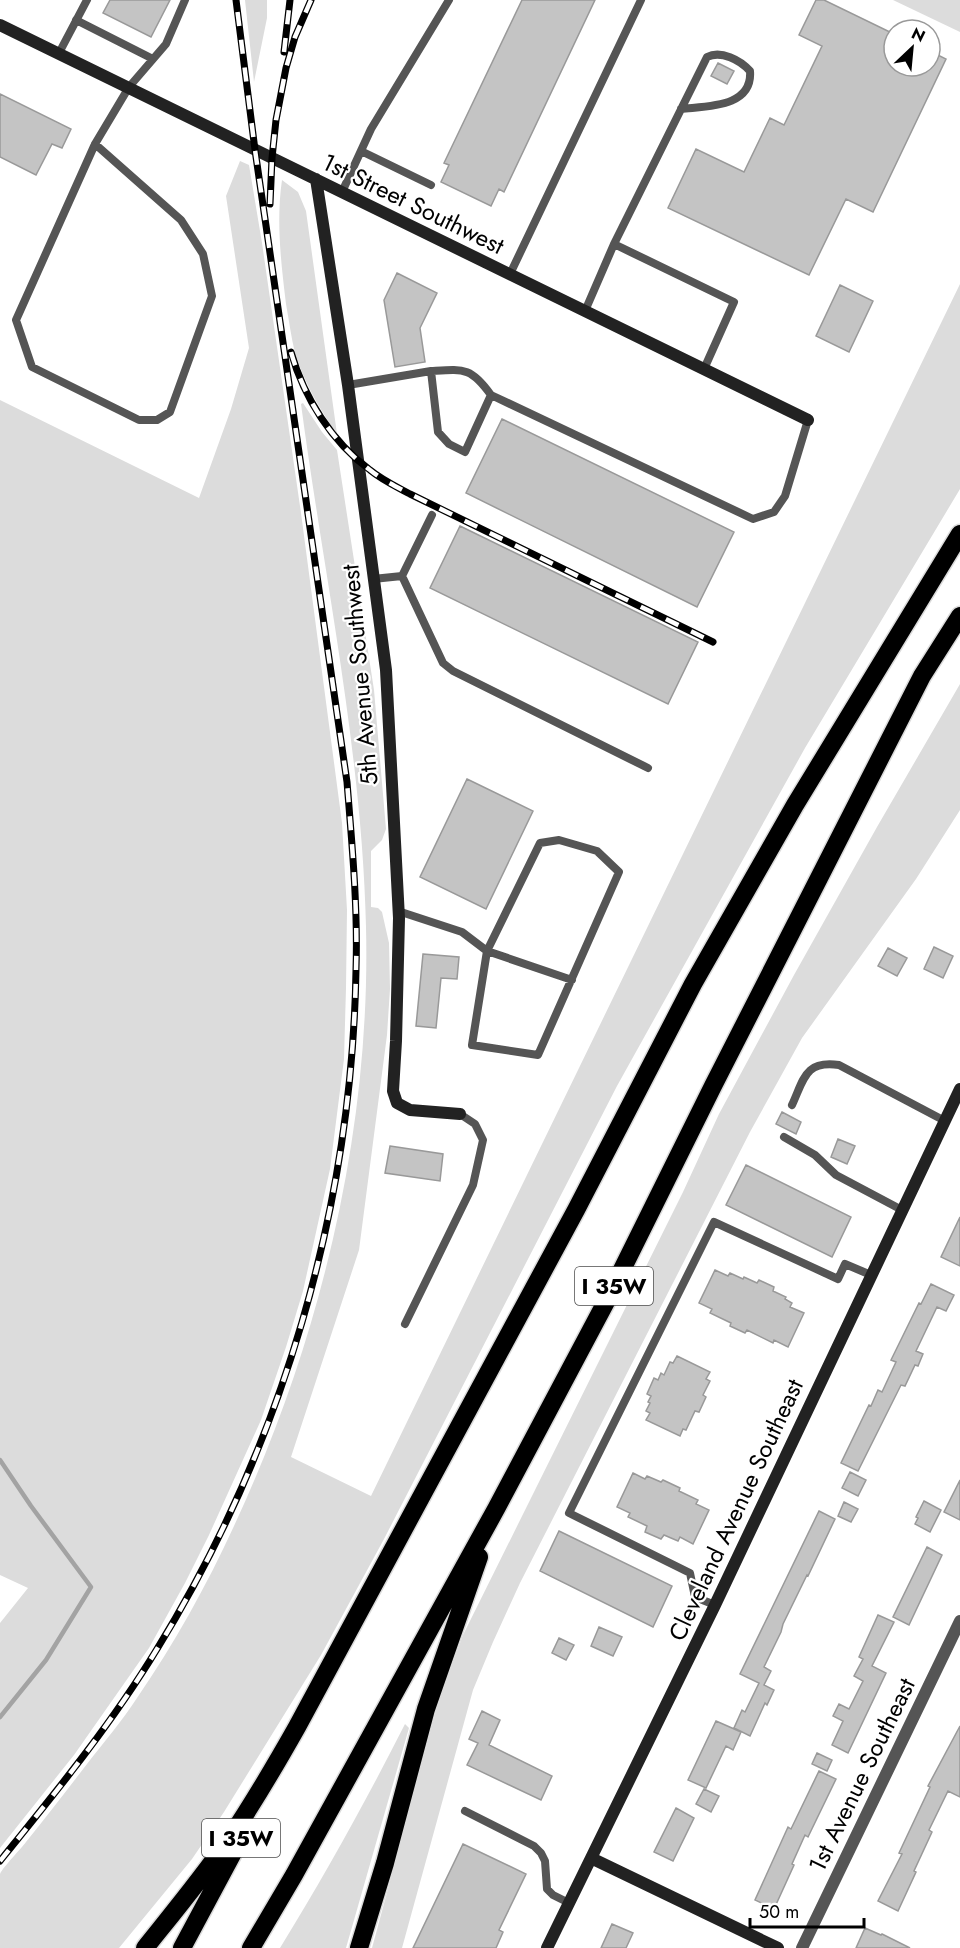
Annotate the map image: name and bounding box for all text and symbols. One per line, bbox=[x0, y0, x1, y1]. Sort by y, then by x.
north arrow bbox=[882, 18, 942, 78]
text: N bbox=[908, 22, 929, 48]
street label: 1st Street Southwest bbox=[316, 144, 510, 263]
street label: 5th Avenue Southwest bbox=[332, 563, 387, 787]
road number: I 35W bbox=[575, 1267, 653, 1305]
street label: Cleveland Avenue Southeast bbox=[659, 1373, 812, 1647]
street label: 1st Avenue Southeast bbox=[799, 1672, 924, 1878]
road number: I 35W bbox=[202, 1819, 280, 1857]
scale bar bbox=[750, 1891, 864, 1929]
text: 50 m bbox=[759, 1899, 799, 1925]

